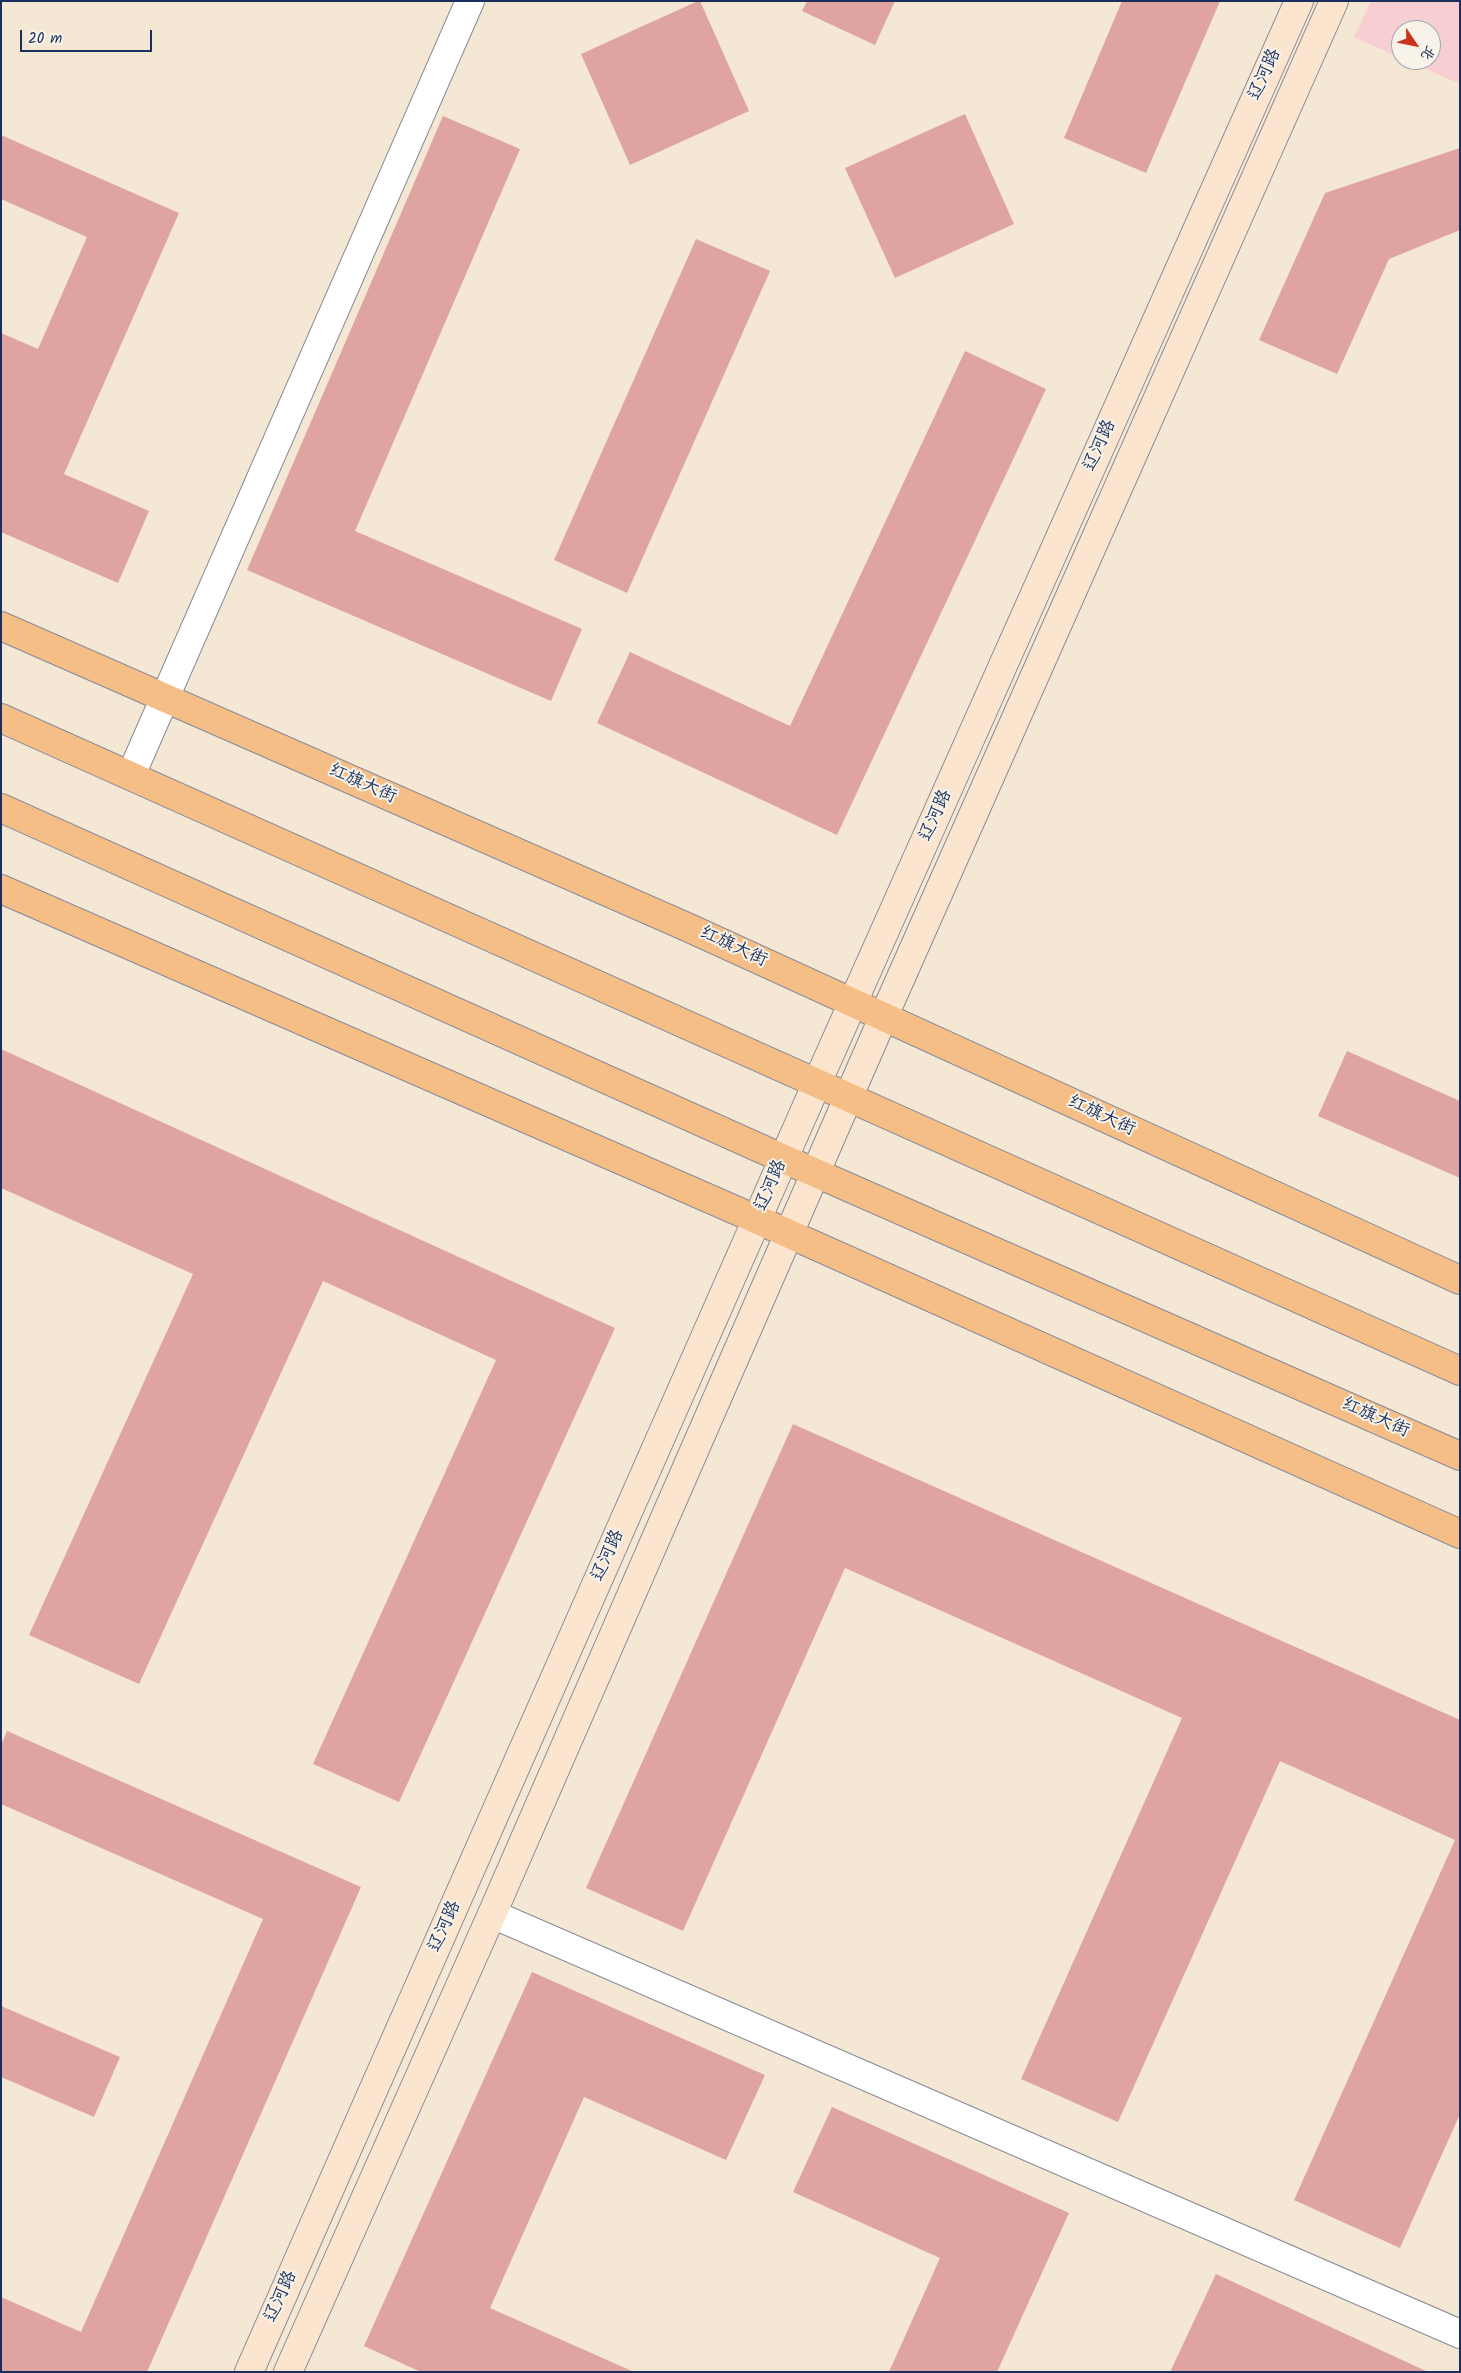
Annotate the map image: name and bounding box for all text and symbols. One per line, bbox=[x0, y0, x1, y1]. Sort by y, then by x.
scale bar bbox=[22, 20, 155, 52]
north arrow bbox=[1391, 20, 1441, 70]
text: 20 m bbox=[28, 27, 62, 51]
text: 北 bbox=[1415, 41, 1441, 65]
street label: 辽河路 bbox=[1245, 46, 1287, 104]
street label: 辽河路 bbox=[1080, 417, 1122, 475]
street label: 红旗大街 bbox=[325, 760, 399, 810]
street label: 辽河路 bbox=[916, 787, 958, 845]
street label: 红旗大街 bbox=[696, 923, 770, 973]
street label: 红旗大街 bbox=[1064, 1092, 1138, 1142]
street label: 辽河路 bbox=[752, 1157, 792, 1215]
street label: 红旗大街 bbox=[1338, 1394, 1412, 1444]
street label: 辽河路 bbox=[588, 1527, 630, 1585]
street label: 辽河路 bbox=[425, 1898, 467, 1956]
street label: 辽河路 bbox=[261, 2268, 303, 2326]

